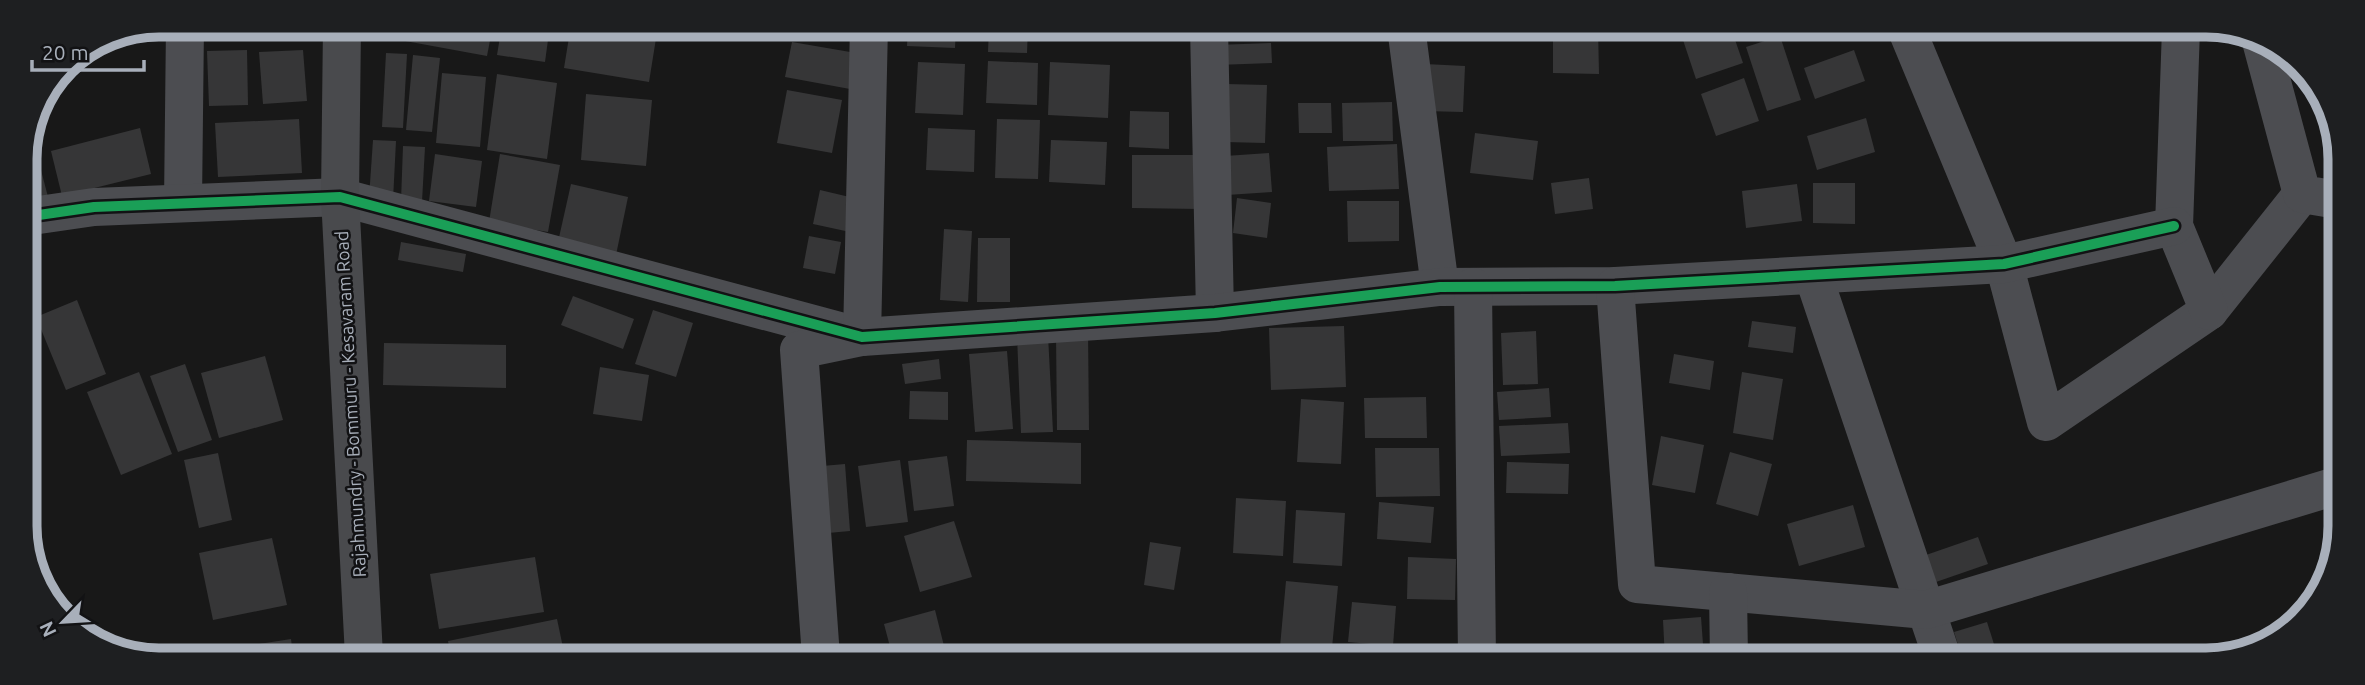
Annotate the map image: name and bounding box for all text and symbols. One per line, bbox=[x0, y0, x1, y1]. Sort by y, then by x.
scale bar bbox=[32, 28, 144, 72]
text: 20 m bbox=[42, 40, 89, 64]
street label: Rajahmundry - Bommuru - Kesavaram Road bbox=[331, 230, 369, 578]
north arrow bbox=[28, 587, 98, 657]
text: N bbox=[35, 618, 61, 640]

